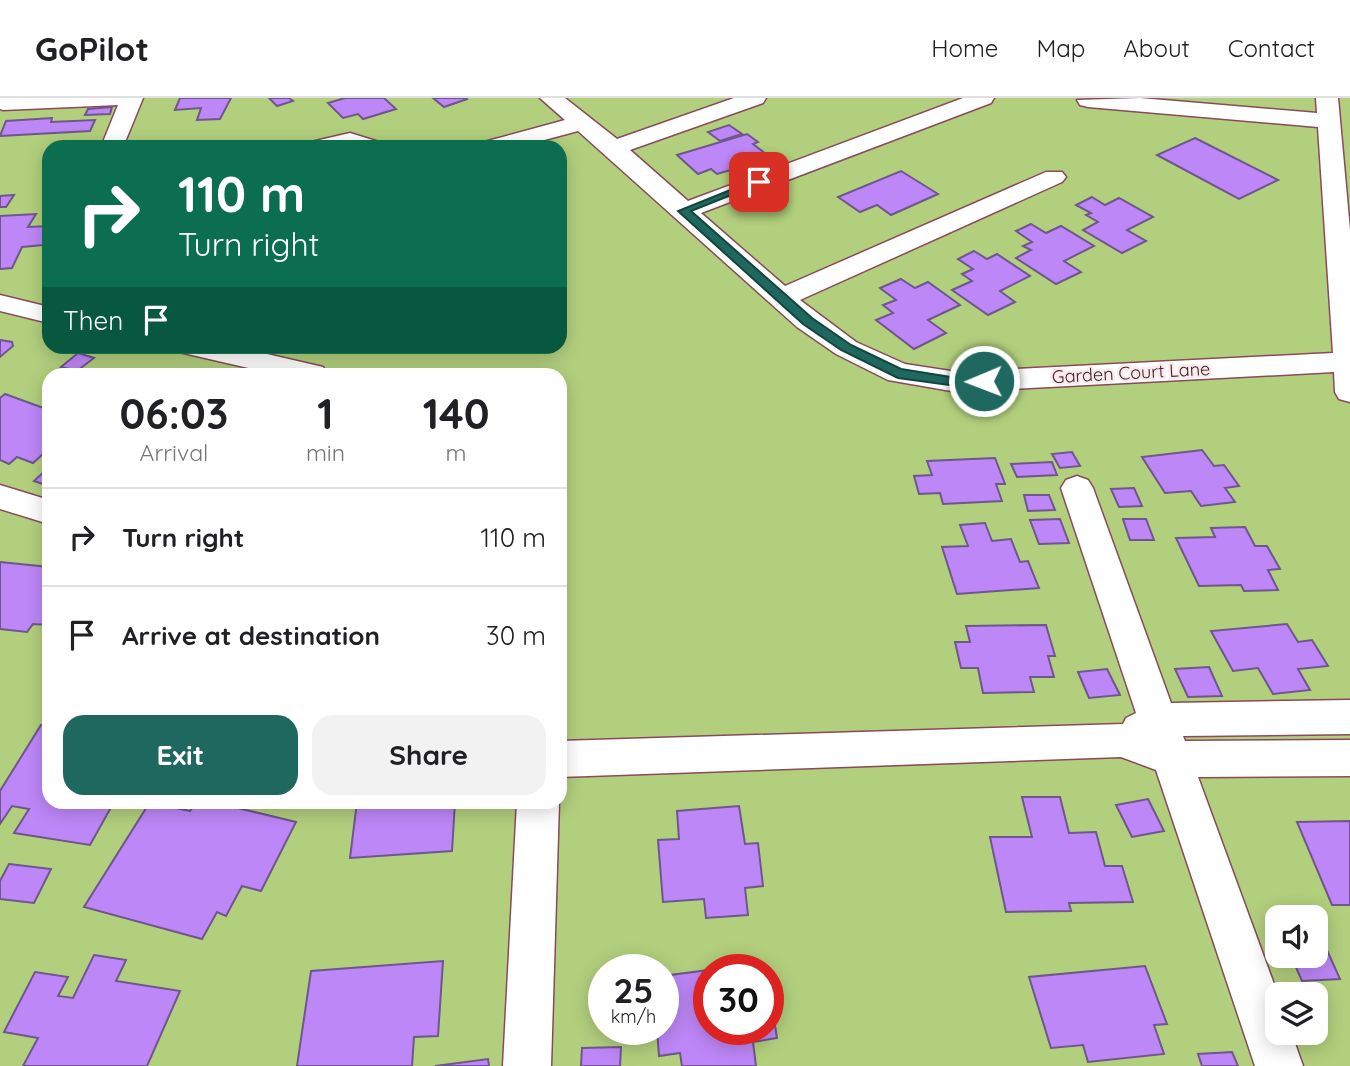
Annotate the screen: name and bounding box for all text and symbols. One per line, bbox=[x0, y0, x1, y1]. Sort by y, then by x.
text: GoPilot bbox=[35, 28, 149, 69]
text: Home bbox=[931, 33, 998, 63]
text: Map bbox=[1036, 33, 1085, 63]
text: About bbox=[1123, 33, 1190, 63]
text: Contact bbox=[1228, 33, 1315, 63]
pin bbox=[729, 152, 789, 212]
text: 110 m bbox=[178, 163, 305, 224]
icon: arrive bbox=[740, 163, 778, 201]
icon: right bbox=[63, 168, 154, 259]
text: Turn right bbox=[178, 224, 319, 264]
icon: arrive bbox=[137, 301, 175, 339]
text: Then bbox=[63, 304, 123, 337]
position arrow bbox=[947, 344, 1021, 418]
street label: Garden Court Lane bbox=[1051, 357, 1211, 388]
text: 06:03 bbox=[120, 387, 228, 440]
text: 1 bbox=[317, 387, 334, 440]
text: 140 bbox=[423, 387, 489, 440]
text: Arrival bbox=[140, 438, 208, 467]
text: min bbox=[306, 438, 345, 467]
text: m bbox=[446, 438, 467, 467]
icon: right bbox=[63, 518, 101, 556]
text: Turn right bbox=[122, 521, 244, 554]
text: 110 m bbox=[480, 521, 546, 554]
icon: arrive bbox=[63, 616, 101, 654]
text: Arrive at destination bbox=[122, 619, 380, 652]
text: 30 m bbox=[486, 619, 546, 652]
button: Exit bbox=[63, 715, 298, 795]
button: Share bbox=[312, 715, 546, 795]
map controls bbox=[1265, 905, 1328, 1045]
button: sound bbox=[1265, 905, 1328, 968]
speed limit sign: 30 bbox=[693, 954, 784, 1045]
text: 25 bbox=[613, 968, 654, 1012]
button: layers bbox=[1265, 982, 1328, 1045]
text: km/h bbox=[611, 1005, 656, 1028]

